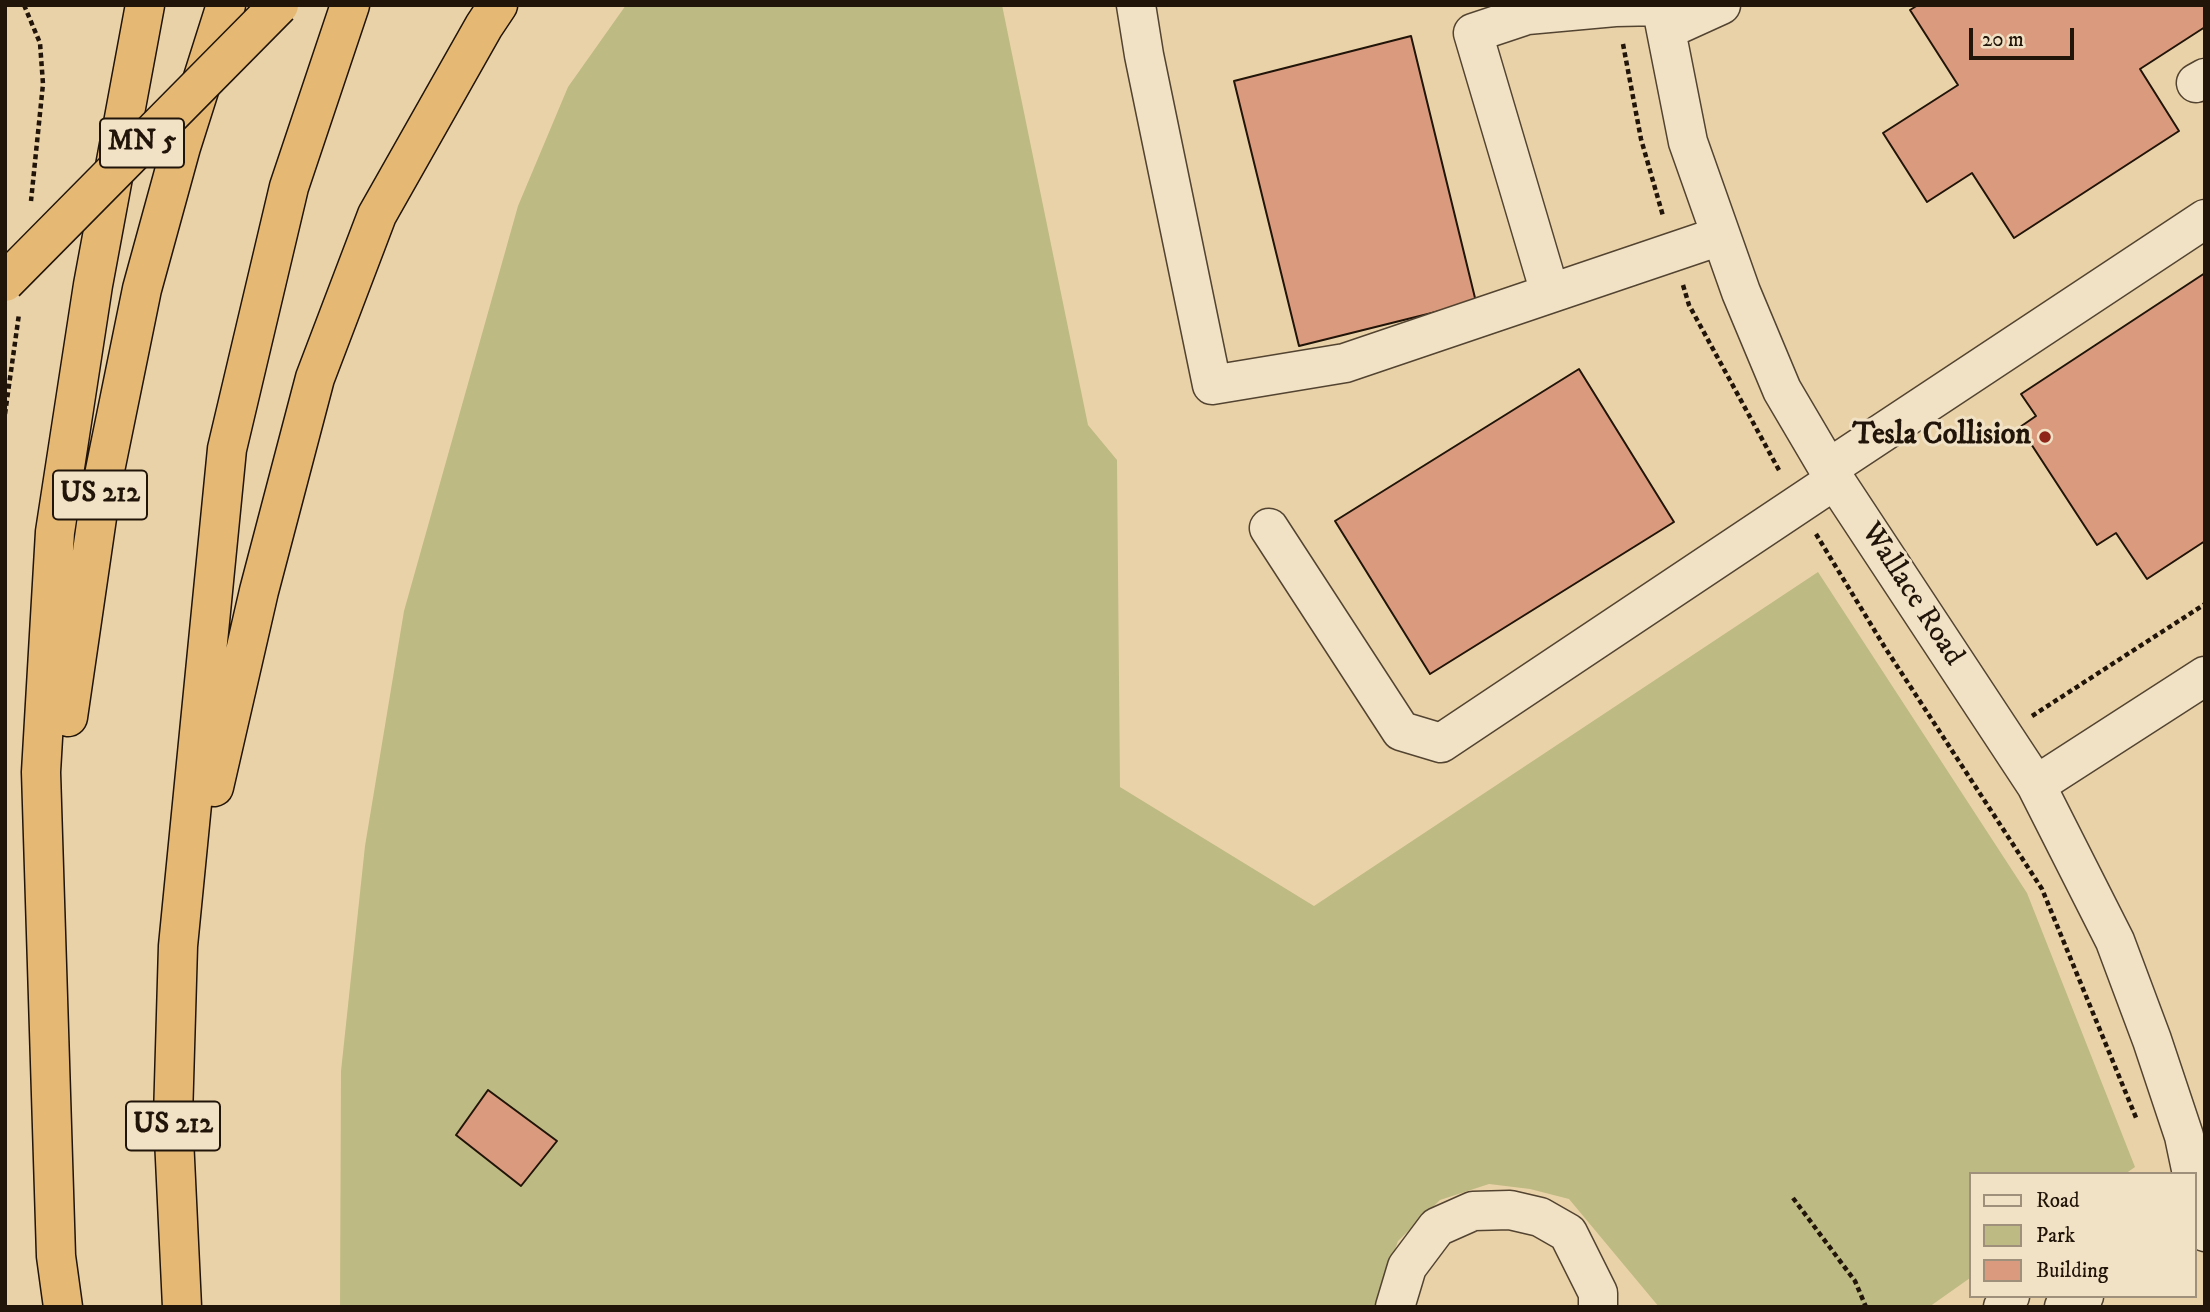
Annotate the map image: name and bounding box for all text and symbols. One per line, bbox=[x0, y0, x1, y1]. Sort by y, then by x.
scale bar bbox=[1972, 14, 2077, 58]
text: 20 m bbox=[1982, 27, 2024, 53]
road number: MN 5 bbox=[100, 118, 184, 168]
place label: Tesla Collision bbox=[1852, 419, 2031, 455]
marker: Tesla Collision bbox=[2037, 429, 2053, 445]
road number: US 212 bbox=[53, 470, 147, 520]
street label: Wallace Road bbox=[1851, 517, 1971, 673]
road number: US 212 bbox=[126, 1102, 220, 1150]
legend bbox=[1968, 1172, 2196, 1298]
text: Road bbox=[2036, 1188, 2080, 1214]
text: Park bbox=[2036, 1223, 2075, 1249]
text: Building bbox=[2036, 1258, 2108, 1284]

